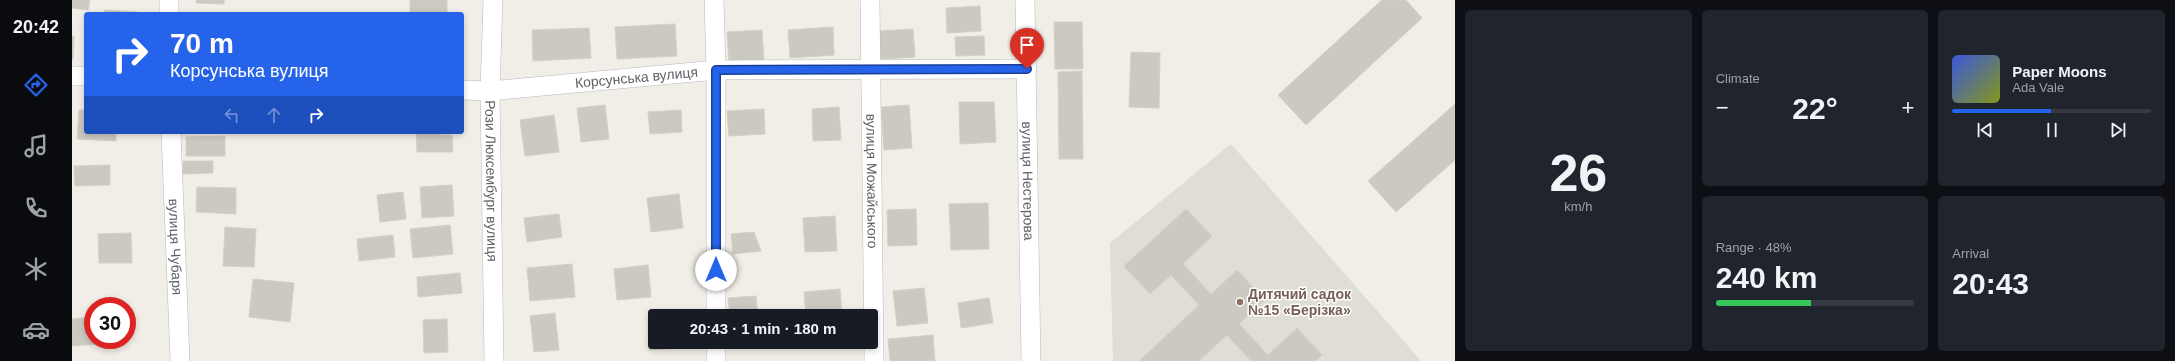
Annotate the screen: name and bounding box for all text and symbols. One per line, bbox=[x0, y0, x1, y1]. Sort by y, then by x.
text: 20:42 bbox=[13, 17, 59, 37]
icon: right bbox=[104, 28, 156, 80]
text: 70 m bbox=[170, 28, 234, 59]
pin bbox=[1010, 28, 1044, 69]
icon: arrive bbox=[1016, 34, 1038, 56]
text: Корсунська вулиця bbox=[170, 61, 329, 81]
text: Paper Moons bbox=[2012, 63, 2107, 80]
street label: Корсунська вулиця bbox=[574, 64, 699, 91]
icon: directions bbox=[22, 71, 50, 99]
text: Climate bbox=[1716, 71, 1760, 86]
text: Ada Vale bbox=[2012, 80, 2064, 95]
text: 22° bbox=[1792, 92, 1838, 125]
text: − bbox=[1716, 95, 1729, 120]
text: + bbox=[1901, 95, 1914, 120]
street label: Рози Люксембург вулиця bbox=[482, 100, 501, 262]
icon: left bbox=[221, 104, 243, 126]
icon: ahead bbox=[263, 104, 285, 126]
icon: right bbox=[305, 104, 327, 126]
street label: вулиця Можайського bbox=[863, 113, 881, 249]
icon: previous bbox=[1974, 119, 1996, 141]
icon: pause bbox=[2041, 119, 2063, 141]
icon: next bbox=[2107, 119, 2129, 141]
street label: вулиця Нестерова bbox=[1019, 121, 1037, 241]
icon: music bbox=[22, 132, 50, 160]
text: 26 bbox=[1549, 144, 1607, 202]
icon: phone bbox=[22, 194, 50, 222]
street label: вулиця Чубаря bbox=[166, 198, 185, 295]
text: km/h bbox=[1564, 199, 1592, 214]
text: Range · 48% bbox=[1716, 240, 1792, 255]
text: Arrival bbox=[1952, 246, 1989, 261]
position arrow bbox=[695, 249, 737, 291]
icon: climate bbox=[22, 255, 50, 283]
text: 240 km bbox=[1716, 261, 1817, 294]
text: 20:43 bbox=[1952, 267, 2029, 300]
place label: Дитячий садок №15 «Берізка» bbox=[1248, 286, 1352, 318]
speed limit sign: 30 bbox=[84, 297, 136, 349]
marker: Дитячий садок №15 «Берізка» bbox=[1235, 297, 1245, 307]
icon: car bbox=[22, 316, 50, 344]
text: 20:43 · 1 min · 180 m bbox=[690, 320, 836, 337]

